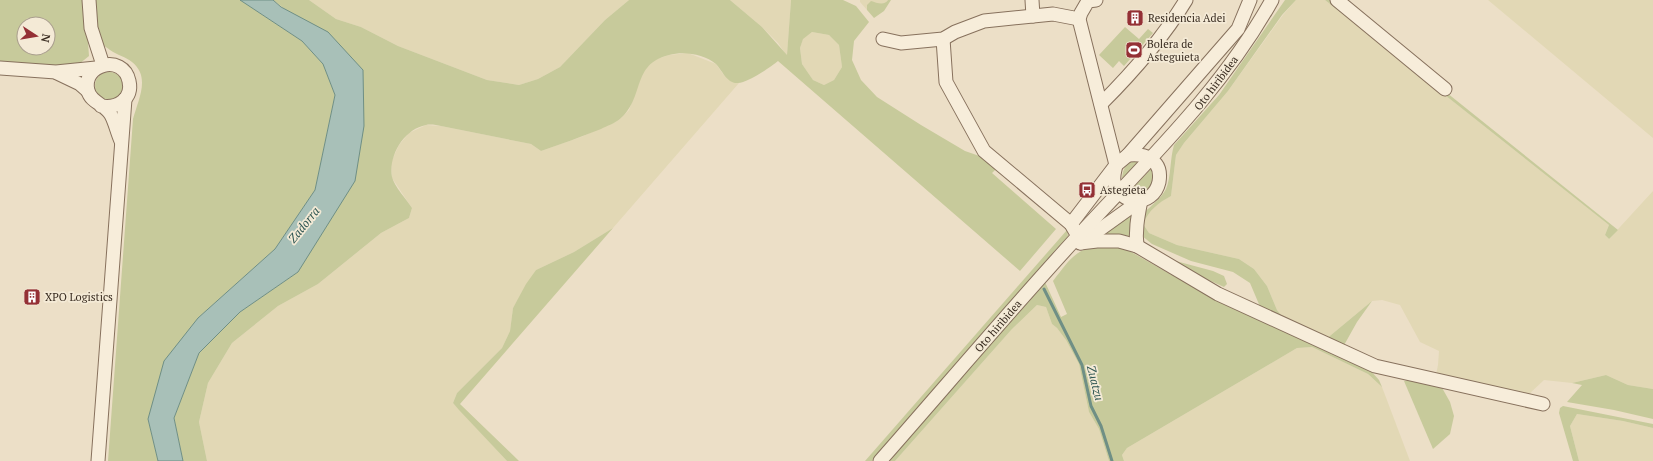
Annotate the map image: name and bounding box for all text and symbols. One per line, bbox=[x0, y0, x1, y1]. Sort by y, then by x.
building icon: Residencia Adei bbox=[1125, 8, 1145, 28]
place label: Residencia Adei bbox=[1148, 11, 1226, 25]
north arrow bbox=[16, 16, 56, 56]
text: N bbox=[38, 33, 53, 44]
place label: Bolera de Asteguieta bbox=[1147, 37, 1200, 64]
sports icon: Bolera de Asteguieta bbox=[1124, 40, 1144, 60]
street label: Oto hiribidea bbox=[1191, 53, 1241, 113]
bus stop icon: Astegieta bbox=[1077, 180, 1097, 200]
place label: Astegieta bbox=[1100, 183, 1147, 197]
water label: Zadorra bbox=[285, 204, 323, 246]
building icon: XPO Logistics bbox=[22, 287, 42, 307]
place label: XPO Logistics bbox=[45, 290, 113, 304]
street label: Oto hiribidea bbox=[971, 297, 1025, 355]
water label: Zuatzu bbox=[1084, 364, 1107, 402]

